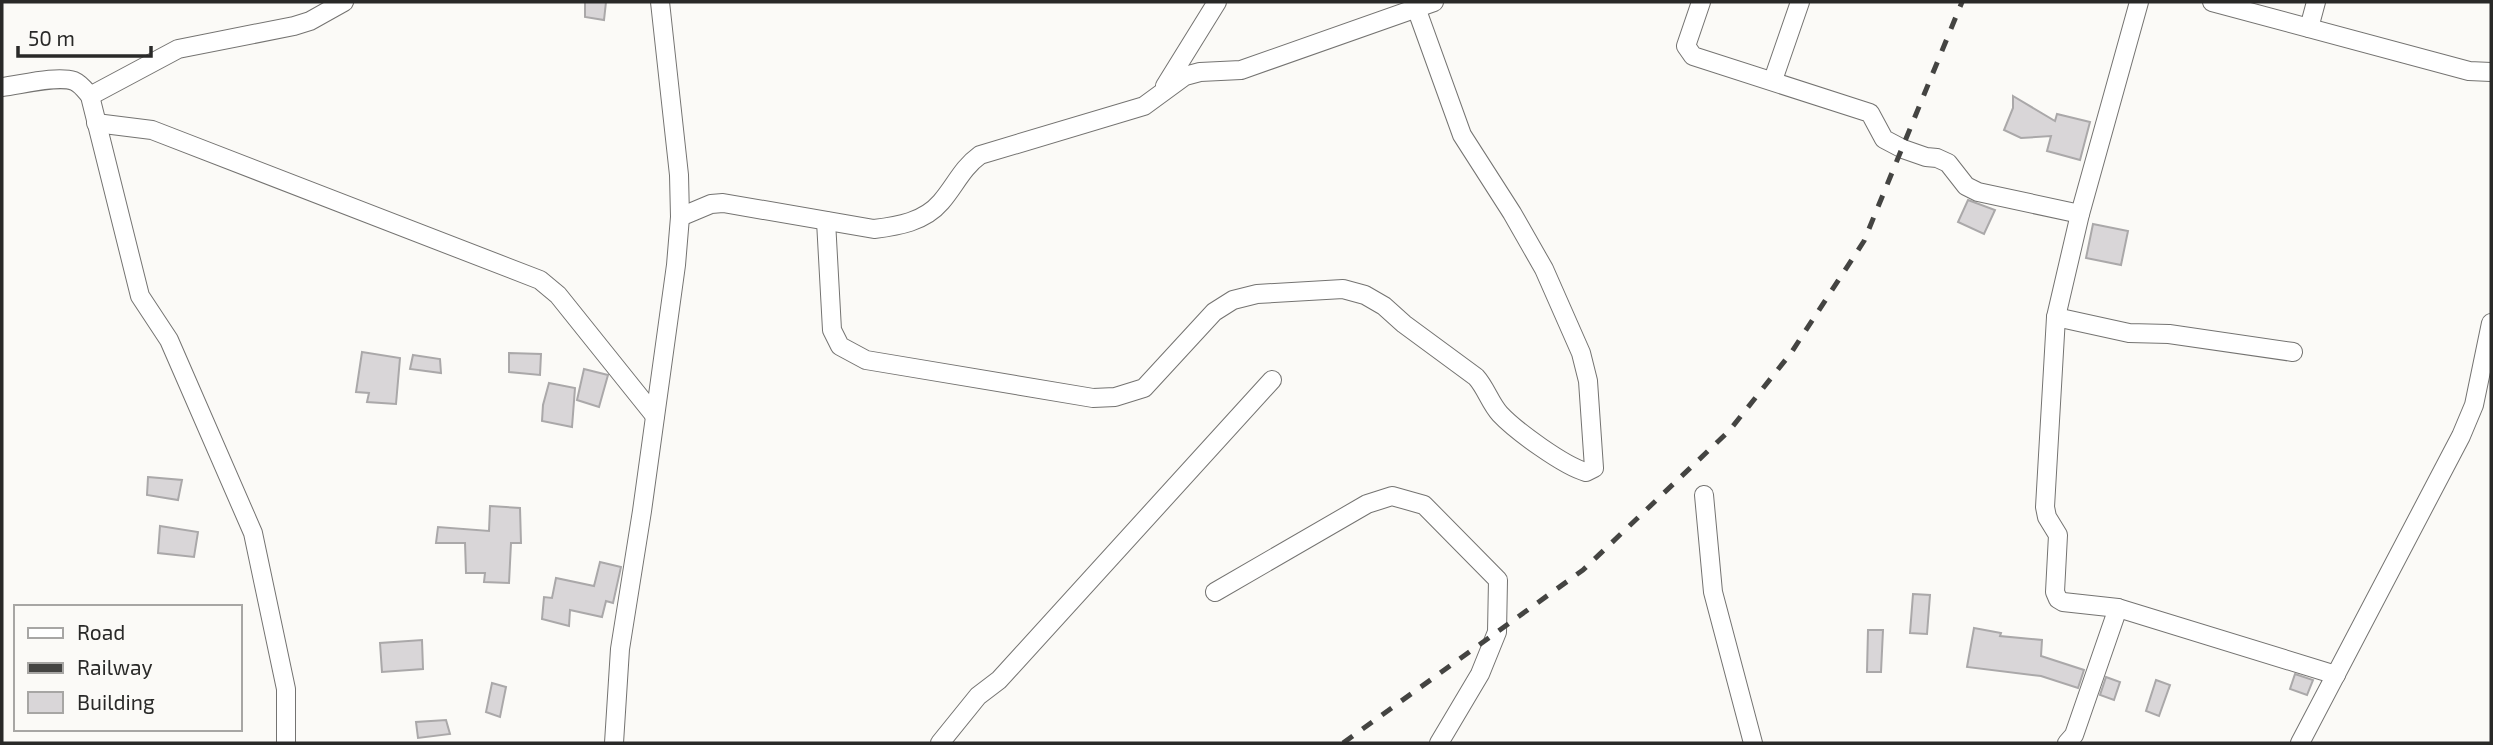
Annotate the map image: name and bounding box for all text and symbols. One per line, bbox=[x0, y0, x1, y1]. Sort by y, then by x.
scale bar bbox=[18, 14, 150, 58]
text: 50 m bbox=[28, 25, 75, 50]
legend bbox=[14, 605, 242, 731]
text: Road bbox=[77, 619, 125, 644]
text: Railway bbox=[77, 654, 153, 679]
text: Building bbox=[77, 689, 155, 714]

